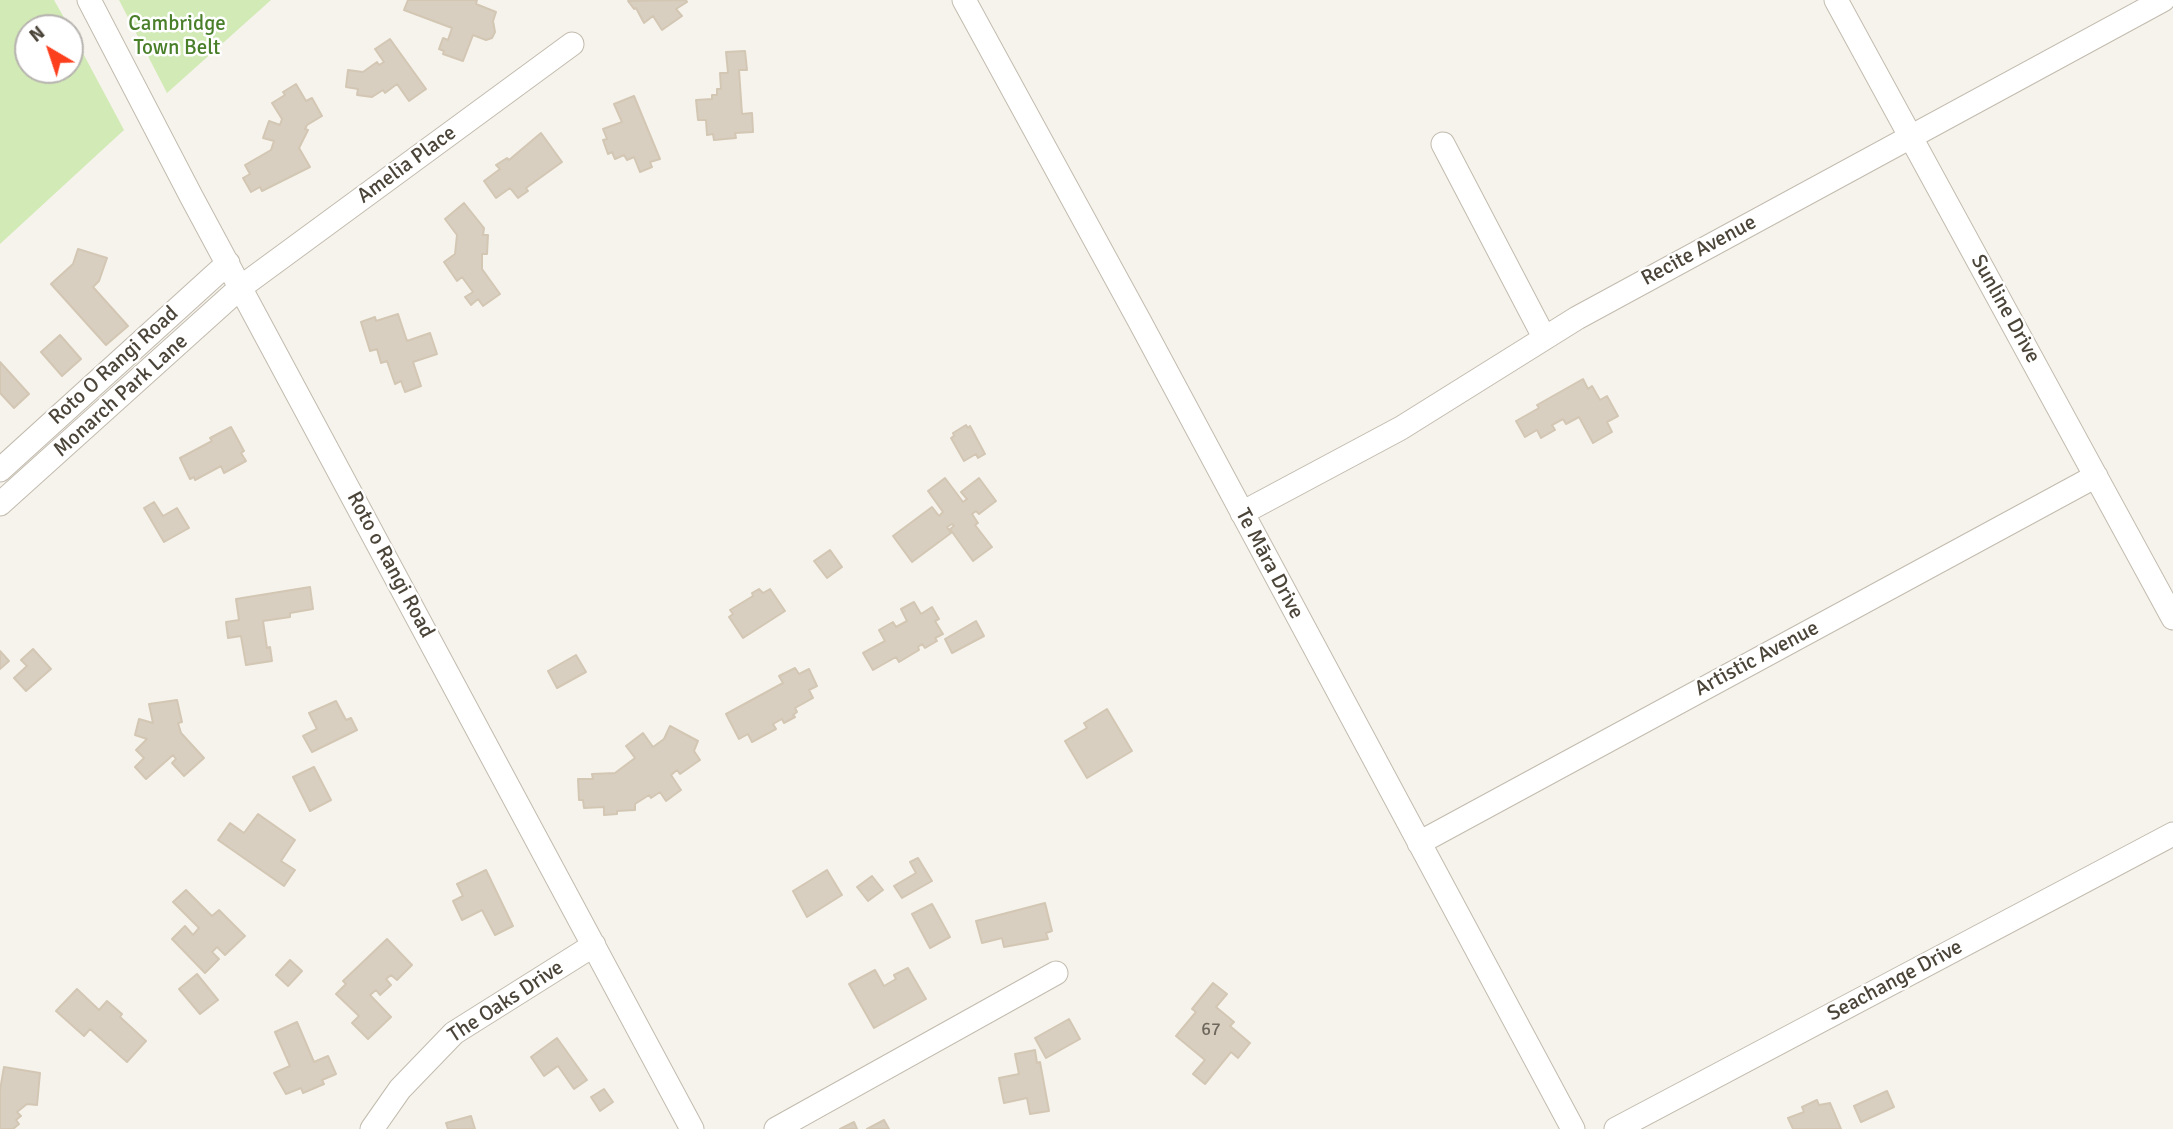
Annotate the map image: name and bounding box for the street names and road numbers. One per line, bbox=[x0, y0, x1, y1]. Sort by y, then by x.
street label: Amelia Place bbox=[353, 121, 461, 209]
street label: Recite Avenue bbox=[1637, 210, 1761, 292]
street label: Sunline Drive bbox=[1965, 250, 2045, 368]
street label: Roto O Rangi Road bbox=[44, 301, 184, 431]
street label: Monarch Park Lane bbox=[49, 329, 193, 463]
street label: Roto o Rangi Road bbox=[341, 488, 439, 642]
street label: Te Māra Drive bbox=[1229, 505, 1309, 623]
street label: Artistic Avenue bbox=[1691, 616, 1823, 702]
street label: Seachange Drive bbox=[1823, 935, 1967, 1027]
street label: The Oaks Drive bbox=[444, 955, 568, 1049]

